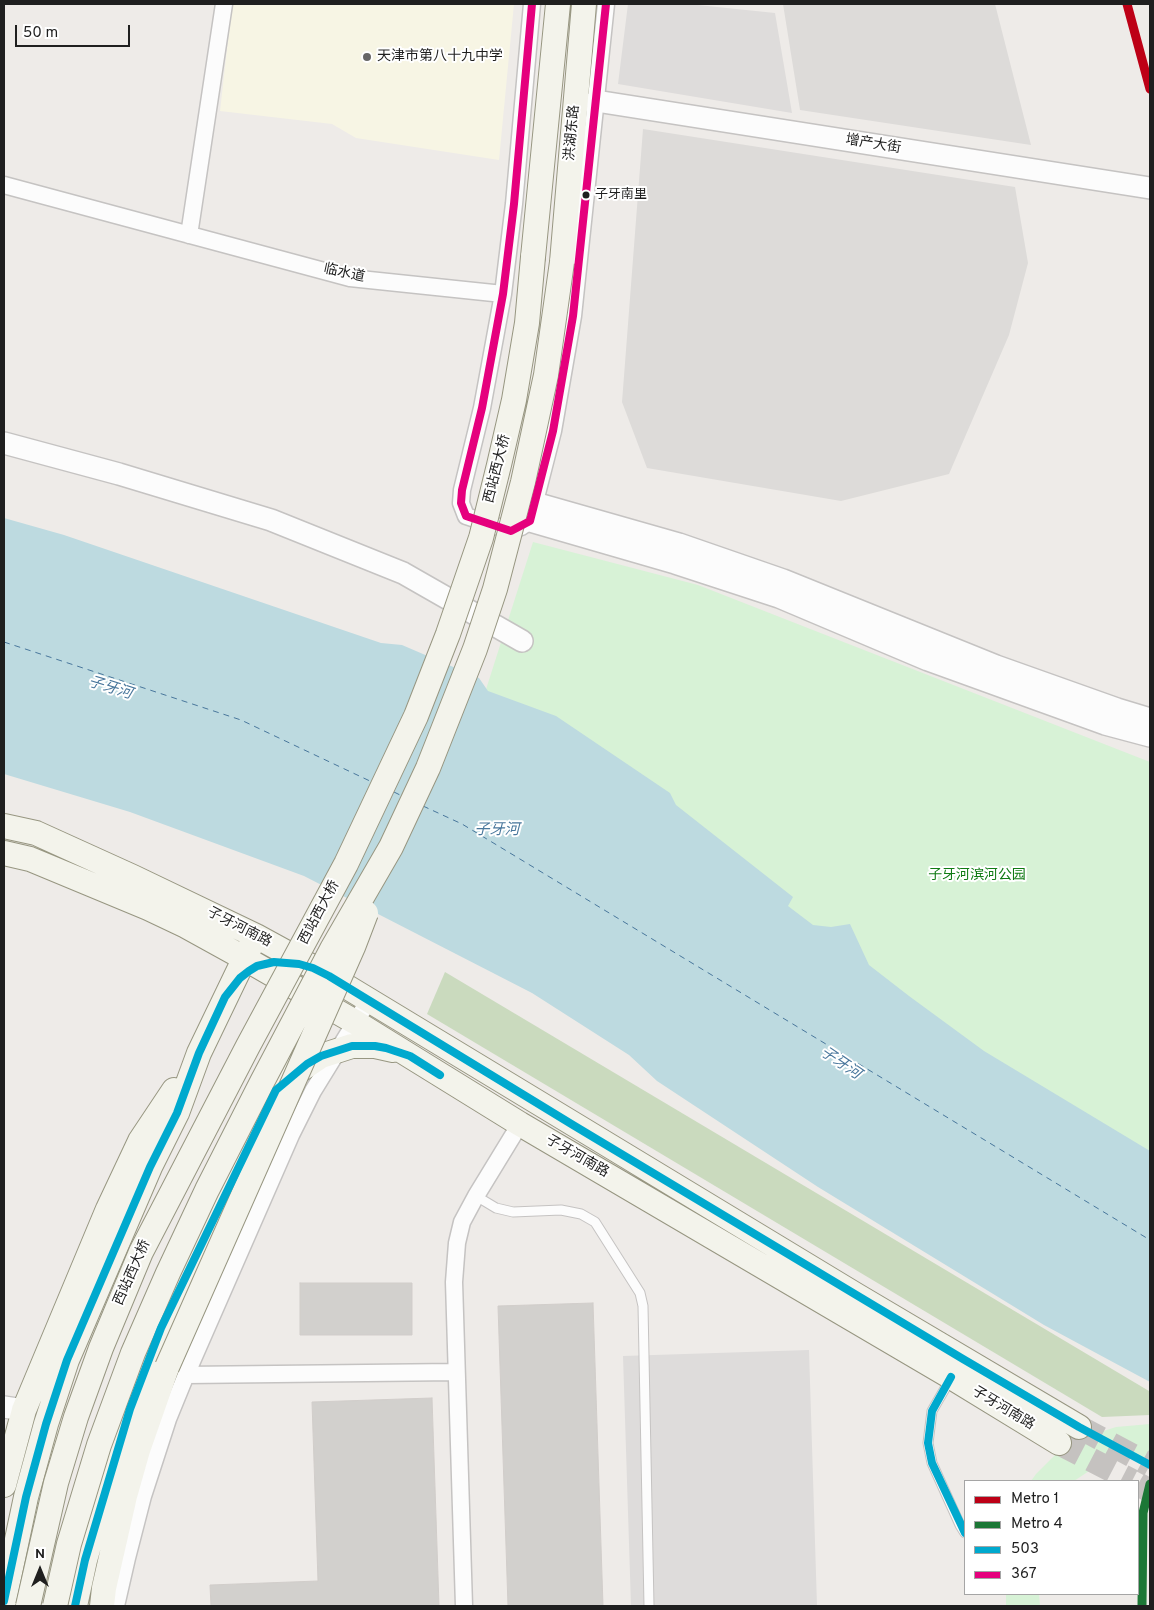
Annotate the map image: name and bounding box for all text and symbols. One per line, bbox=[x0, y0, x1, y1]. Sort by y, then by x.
scale bar bbox=[18, 15, 132, 47]
text: 50 m bbox=[23, 24, 58, 43]
place label: 天津市第八十九中学 bbox=[377, 49, 503, 65]
marker: 天津市第八十九中学 bbox=[361, 51, 373, 63]
street label: 洪湖东路 bbox=[562, 104, 584, 162]
street label: 增产大街 bbox=[844, 132, 902, 158]
place label: 子牙南里 bbox=[595, 187, 647, 203]
marker: 子牙南里 bbox=[581, 190, 591, 200]
street label: 临水道 bbox=[322, 261, 366, 287]
street label: 西站西大桥 bbox=[481, 433, 515, 505]
water label: 子牙河 bbox=[86, 674, 134, 704]
water label: 子牙河 bbox=[475, 822, 519, 840]
park label: 子牙河滨河公园 bbox=[928, 868, 1026, 884]
street label: 西站西大桥 bbox=[296, 878, 344, 948]
street label: 子牙河南路 bbox=[204, 905, 274, 951]
water label: 子牙河 bbox=[816, 1044, 864, 1084]
street label: 子牙河南路 bbox=[542, 1132, 612, 1182]
street label: 西站西大桥 bbox=[111, 1238, 155, 1308]
street label: 子牙河南路 bbox=[969, 1384, 1037, 1434]
legend bbox=[964, 1480, 1139, 1595]
text: Metro 1 bbox=[1011, 1490, 1059, 1509]
text: Metro 4 bbox=[1011, 1515, 1063, 1534]
text: 503 bbox=[1011, 1540, 1039, 1559]
north arrow bbox=[15, 1545, 65, 1595]
text: N bbox=[35, 1546, 45, 1563]
text: 367 bbox=[1011, 1565, 1037, 1584]

